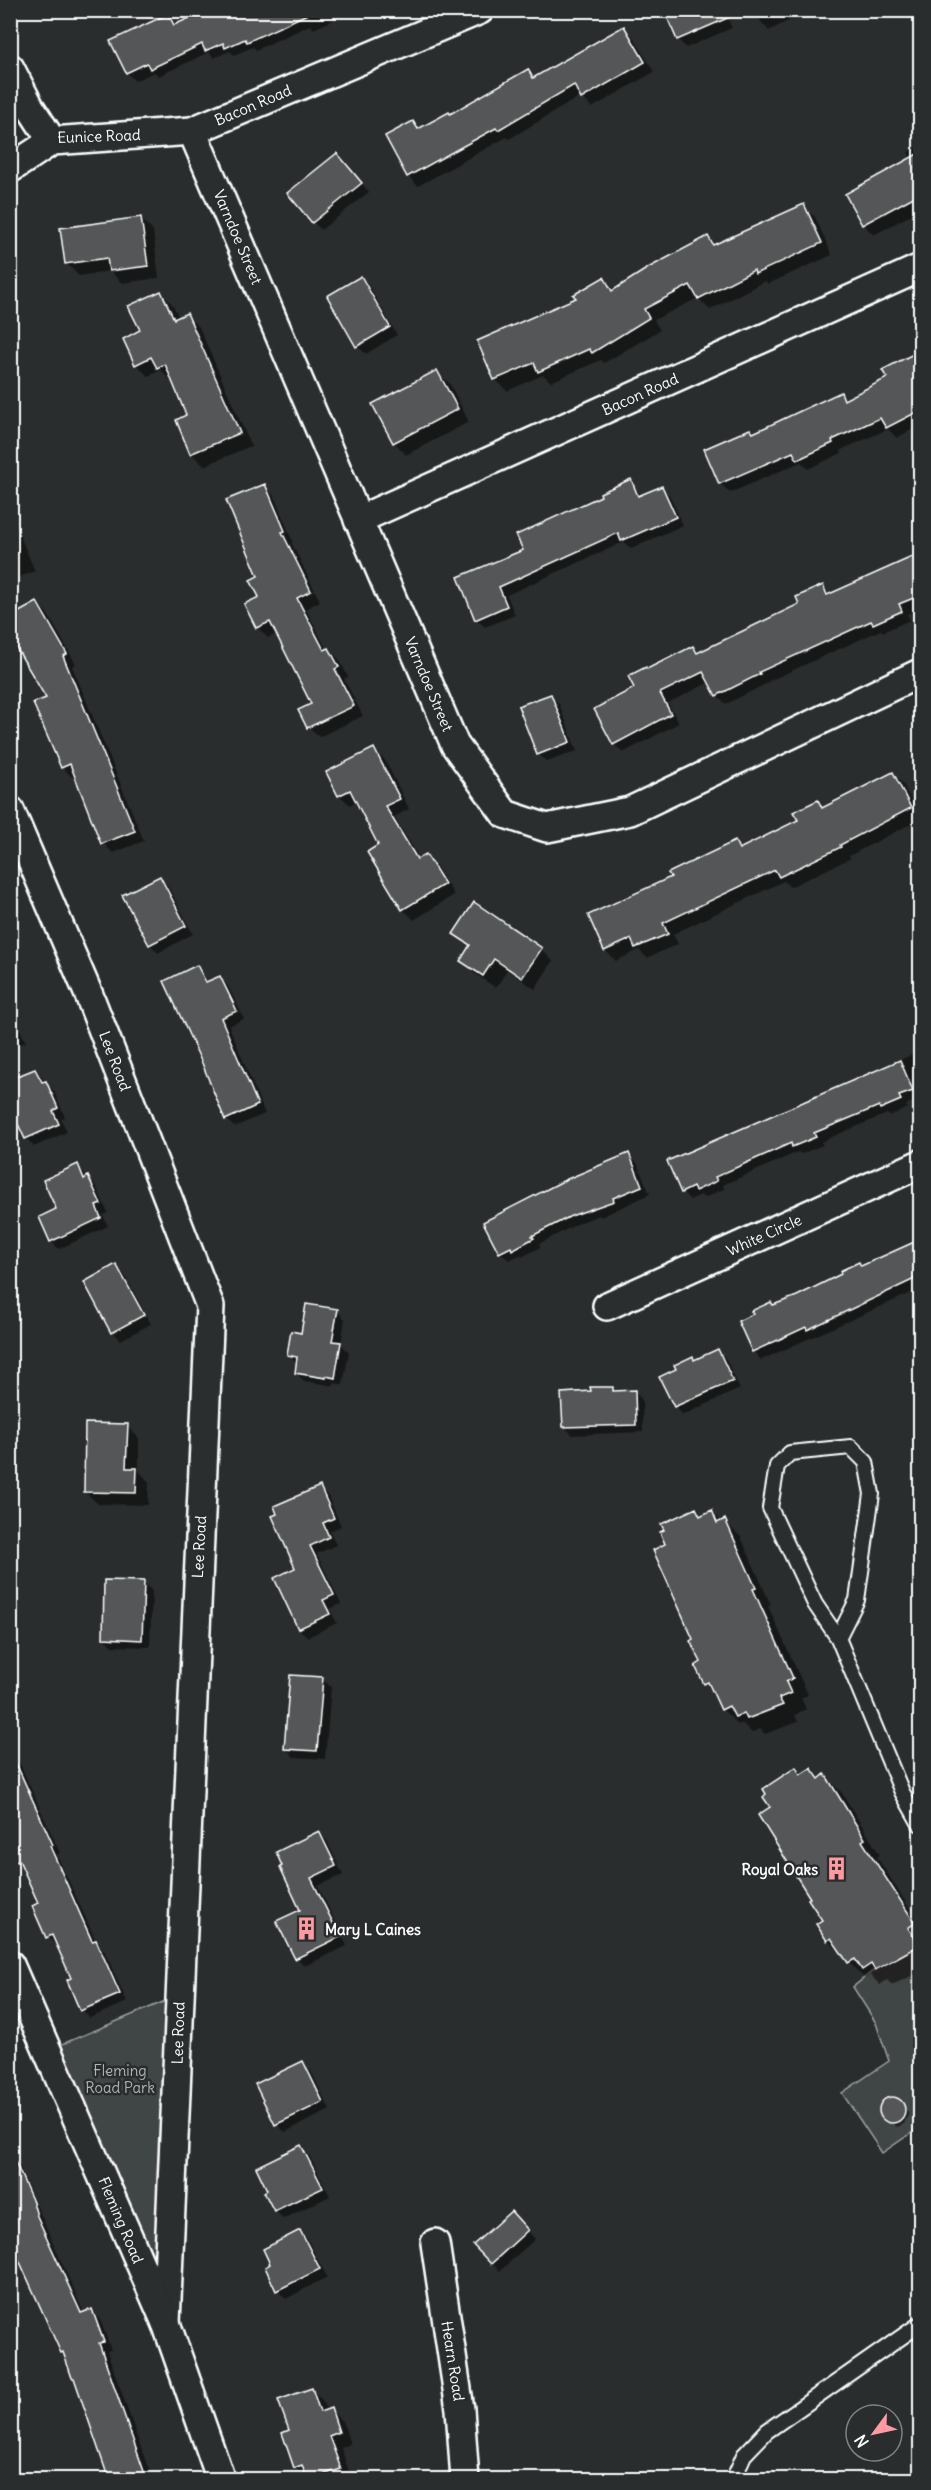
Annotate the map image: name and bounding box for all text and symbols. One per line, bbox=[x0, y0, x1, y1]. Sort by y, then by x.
street label: Bacon Road bbox=[212, 80, 294, 130]
street label: Eunice Road bbox=[57, 125, 141, 147]
street label: Varndoe Street bbox=[210, 187, 266, 287]
street label: Bacon Road bbox=[599, 369, 681, 419]
street label: Varndoe Street bbox=[401, 634, 457, 734]
street label: Lee Road bbox=[95, 1028, 135, 1094]
street label: White Circle bbox=[723, 1210, 805, 1260]
street label: Lee Road bbox=[188, 1515, 210, 1579]
building icon: Royal Oaks bbox=[823, 1856, 849, 1882]
place label: Royal Oaks bbox=[741, 1860, 818, 1880]
building icon: Mary L Caines bbox=[294, 1916, 320, 1942]
place label: Mary L Caines bbox=[325, 1920, 421, 1940]
street label: Lee Road bbox=[167, 2001, 189, 2065]
park label: Fleming Road Park bbox=[85, 2061, 155, 2097]
street label: Fleming Road bbox=[94, 2174, 148, 2266]
street label: Hearn Road bbox=[437, 2320, 469, 2403]
north arrow bbox=[844, 2403, 904, 2463]
text: N bbox=[850, 2431, 873, 2451]

